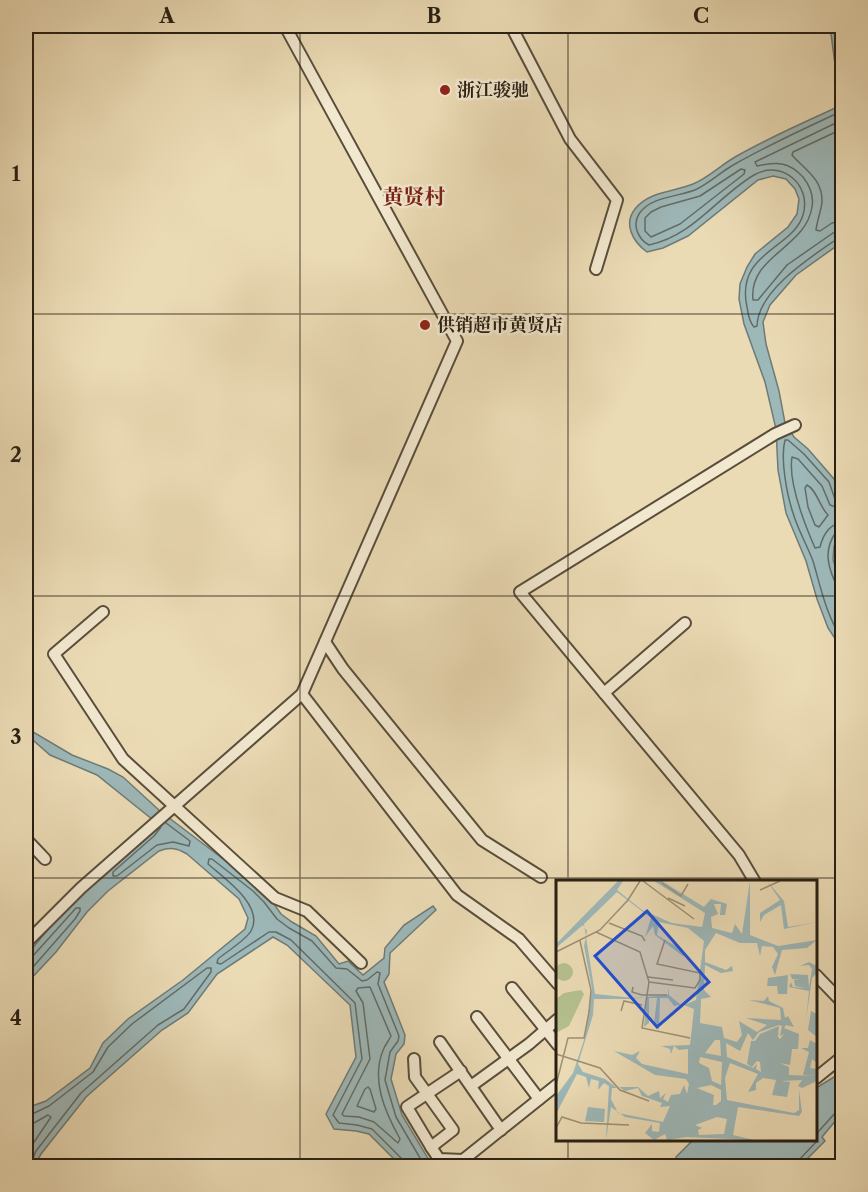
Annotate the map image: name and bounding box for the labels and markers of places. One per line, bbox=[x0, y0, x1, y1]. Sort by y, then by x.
place label: 浙江骏驰 bbox=[457, 79, 529, 101]
marker: 浙江骏驰 bbox=[438, 83, 452, 97]
place label: 供销超市黄贤店 bbox=[437, 314, 563, 336]
marker: 供销超市黄贤店 bbox=[418, 318, 432, 332]

